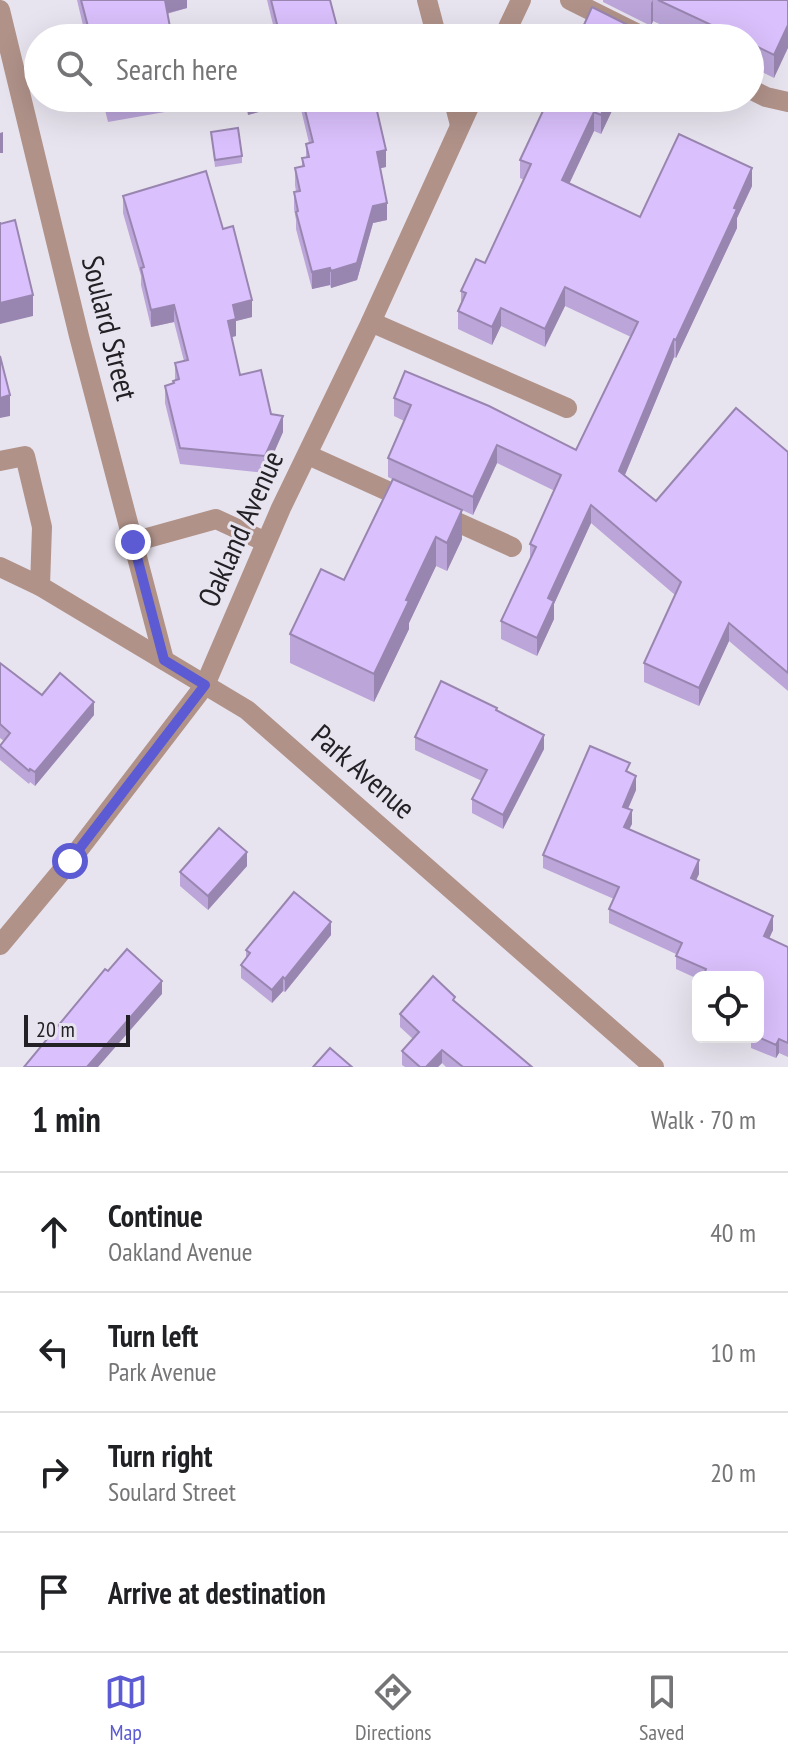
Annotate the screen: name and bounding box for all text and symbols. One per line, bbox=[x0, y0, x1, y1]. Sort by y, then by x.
search box bbox=[24, 24, 764, 112]
icon: search bbox=[52, 46, 96, 90]
text: Search here bbox=[116, 49, 238, 88]
street label: Soulard Street bbox=[74, 251, 147, 405]
street label: Oakland Avenue bbox=[188, 444, 291, 612]
route end bbox=[115, 524, 151, 560]
street label: Park Avenue bbox=[304, 715, 424, 827]
route start bbox=[52, 843, 88, 879]
map controls bbox=[692, 971, 764, 1043]
button: locate bbox=[692, 971, 764, 1043]
scale bar bbox=[24, 1011, 130, 1047]
text: 20 m bbox=[36, 1015, 75, 1043]
text: 1 min bbox=[32, 1097, 101, 1141]
text: Walk · 70 m bbox=[651, 1103, 756, 1136]
text: Continue bbox=[108, 1196, 203, 1235]
icon: ahead bbox=[32, 1210, 76, 1254]
text: 40 m bbox=[710, 1216, 756, 1249]
text: Oakland Avenue bbox=[108, 1235, 252, 1268]
text: Turn left bbox=[108, 1316, 198, 1355]
icon: left bbox=[32, 1330, 76, 1374]
text: 10 m bbox=[710, 1336, 756, 1369]
text: Park Avenue bbox=[108, 1355, 217, 1388]
text: Turn right bbox=[108, 1436, 212, 1475]
icon: right bbox=[32, 1450, 76, 1494]
text: 20 m bbox=[710, 1456, 756, 1489]
text: Soulard Street bbox=[108, 1475, 236, 1508]
icon: arrive bbox=[32, 1570, 76, 1614]
text: Arrive at destination bbox=[108, 1573, 326, 1612]
tab: Map bbox=[104, 1670, 148, 1746]
tab: Directions bbox=[355, 1670, 432, 1746]
tab: Saved bbox=[639, 1670, 684, 1746]

